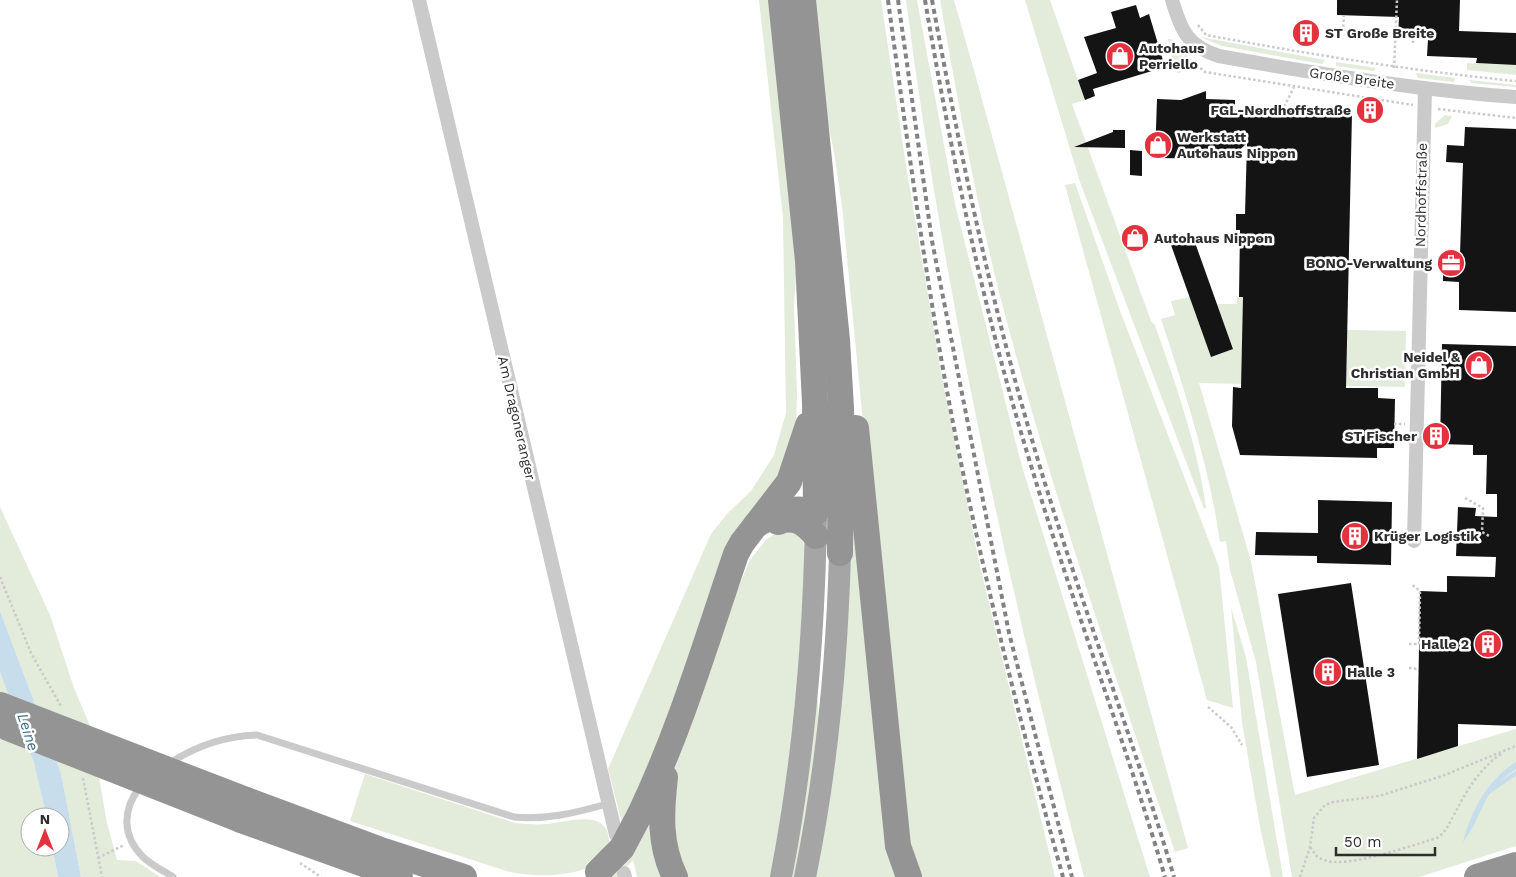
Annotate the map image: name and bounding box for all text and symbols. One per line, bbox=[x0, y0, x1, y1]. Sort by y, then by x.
building icon: ST Große Breite bbox=[1291, 18, 1321, 48]
place label: ST Große Breite bbox=[1325, 25, 1434, 41]
place label: Autohaus Perriello bbox=[1139, 40, 1205, 72]
shop icon: Autohaus Perriello bbox=[1105, 41, 1135, 71]
street label: Große Breite bbox=[1308, 64, 1396, 92]
building icon: FGL-Nordhoffstraße bbox=[1355, 95, 1385, 125]
place label: FGL-Nordhoffstraße bbox=[1211, 102, 1351, 118]
place label: Werkstatt Autohaus Nippon bbox=[1177, 129, 1296, 161]
shop icon: Werkstatt Autohaus Nippon bbox=[1143, 130, 1173, 160]
street label: Nordhoffstraße bbox=[1412, 143, 1430, 247]
shop icon: Autohaus Nippon bbox=[1120, 223, 1150, 253]
place label: Autohaus Nippon bbox=[1154, 230, 1273, 246]
office icon: BONO-Verwaltung bbox=[1436, 248, 1466, 278]
place label: BONO-Verwaltung bbox=[1306, 255, 1432, 271]
place label: Neidel & Christian GmbH bbox=[1351, 349, 1460, 381]
shop icon: Neidel & Christian GmbH bbox=[1464, 350, 1494, 380]
street label: Am Dragoneranger bbox=[495, 354, 539, 482]
building icon: ST Fischer bbox=[1421, 421, 1451, 451]
place label: ST Fischer bbox=[1344, 428, 1417, 444]
building icon: Krüger Logistik bbox=[1340, 521, 1370, 551]
place label: Krüger Logistik bbox=[1374, 528, 1479, 544]
building icon: Halle 2 bbox=[1473, 629, 1503, 659]
place label: Halle 2 bbox=[1421, 636, 1469, 652]
building icon: Halle 3 bbox=[1313, 657, 1343, 687]
place label: Halle 3 bbox=[1347, 664, 1395, 680]
water label: Leine bbox=[13, 711, 43, 753]
north arrow bbox=[20, 807, 70, 857]
text: N bbox=[40, 811, 50, 827]
scale bar bbox=[1336, 824, 1435, 856]
text: 50 m bbox=[1344, 833, 1381, 851]

